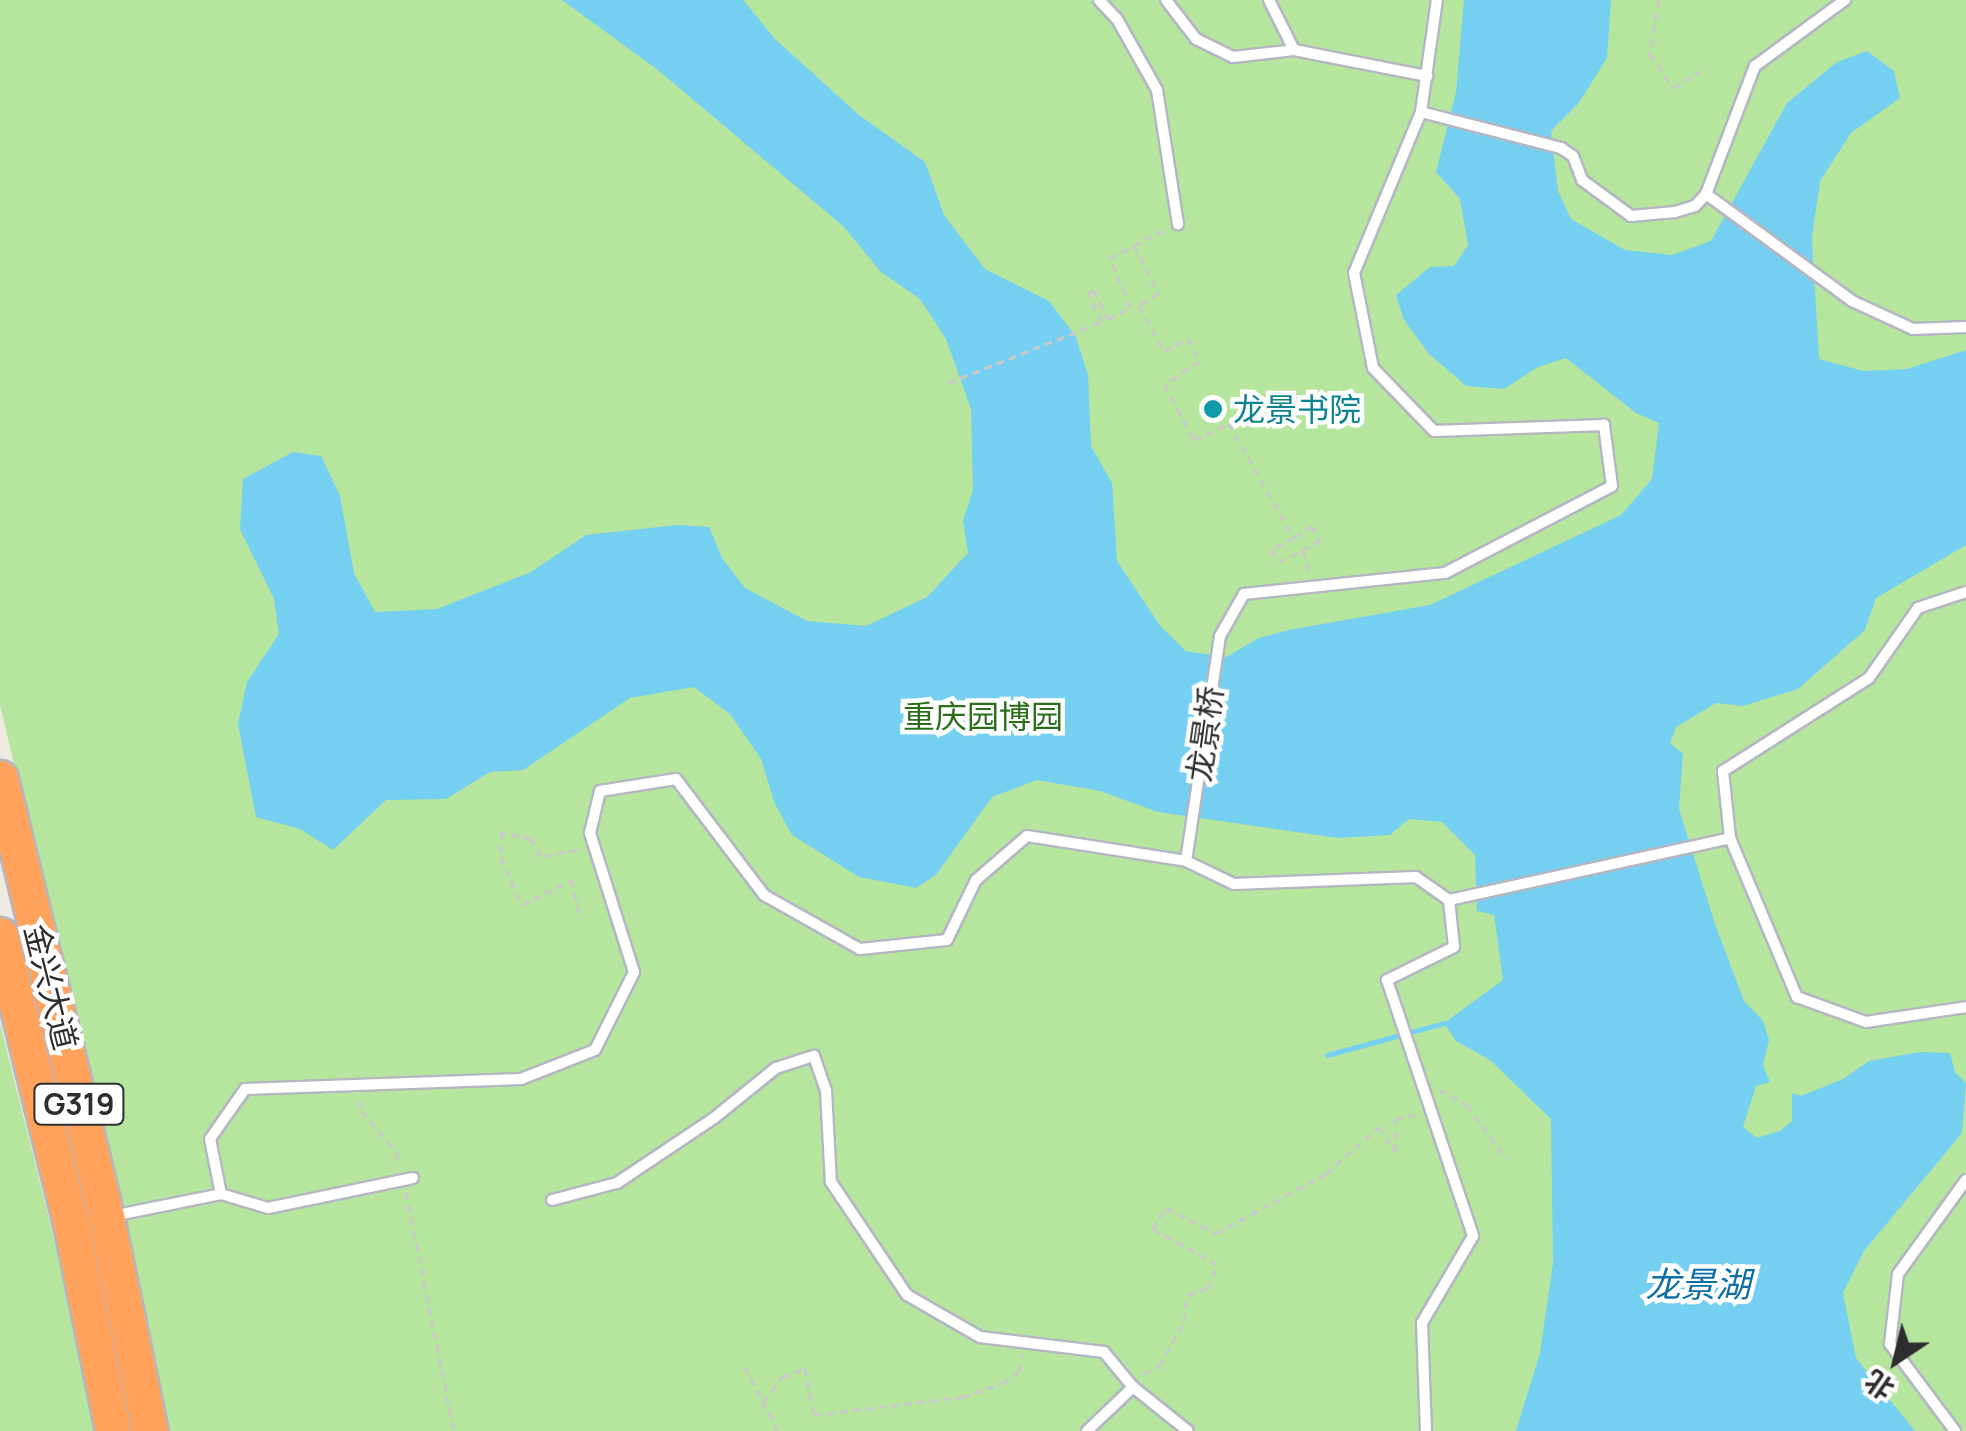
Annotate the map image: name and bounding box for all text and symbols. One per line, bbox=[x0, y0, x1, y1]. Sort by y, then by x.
place label: 龙景书院 bbox=[1233, 390, 1361, 428]
marker: 龙景书院 bbox=[1202, 398, 1224, 420]
street label: 龙景桥 bbox=[1179, 684, 1231, 784]
park label: 重庆园博园 bbox=[903, 697, 1063, 735]
street label: 金兴大道 bbox=[17, 920, 85, 1054]
road number: G319 bbox=[32, 1079, 126, 1129]
water label: 龙景湖 bbox=[1646, 1263, 1750, 1305]
north arrow bbox=[1846, 1311, 1946, 1411]
text: 北 bbox=[1856, 1362, 1901, 1409]

